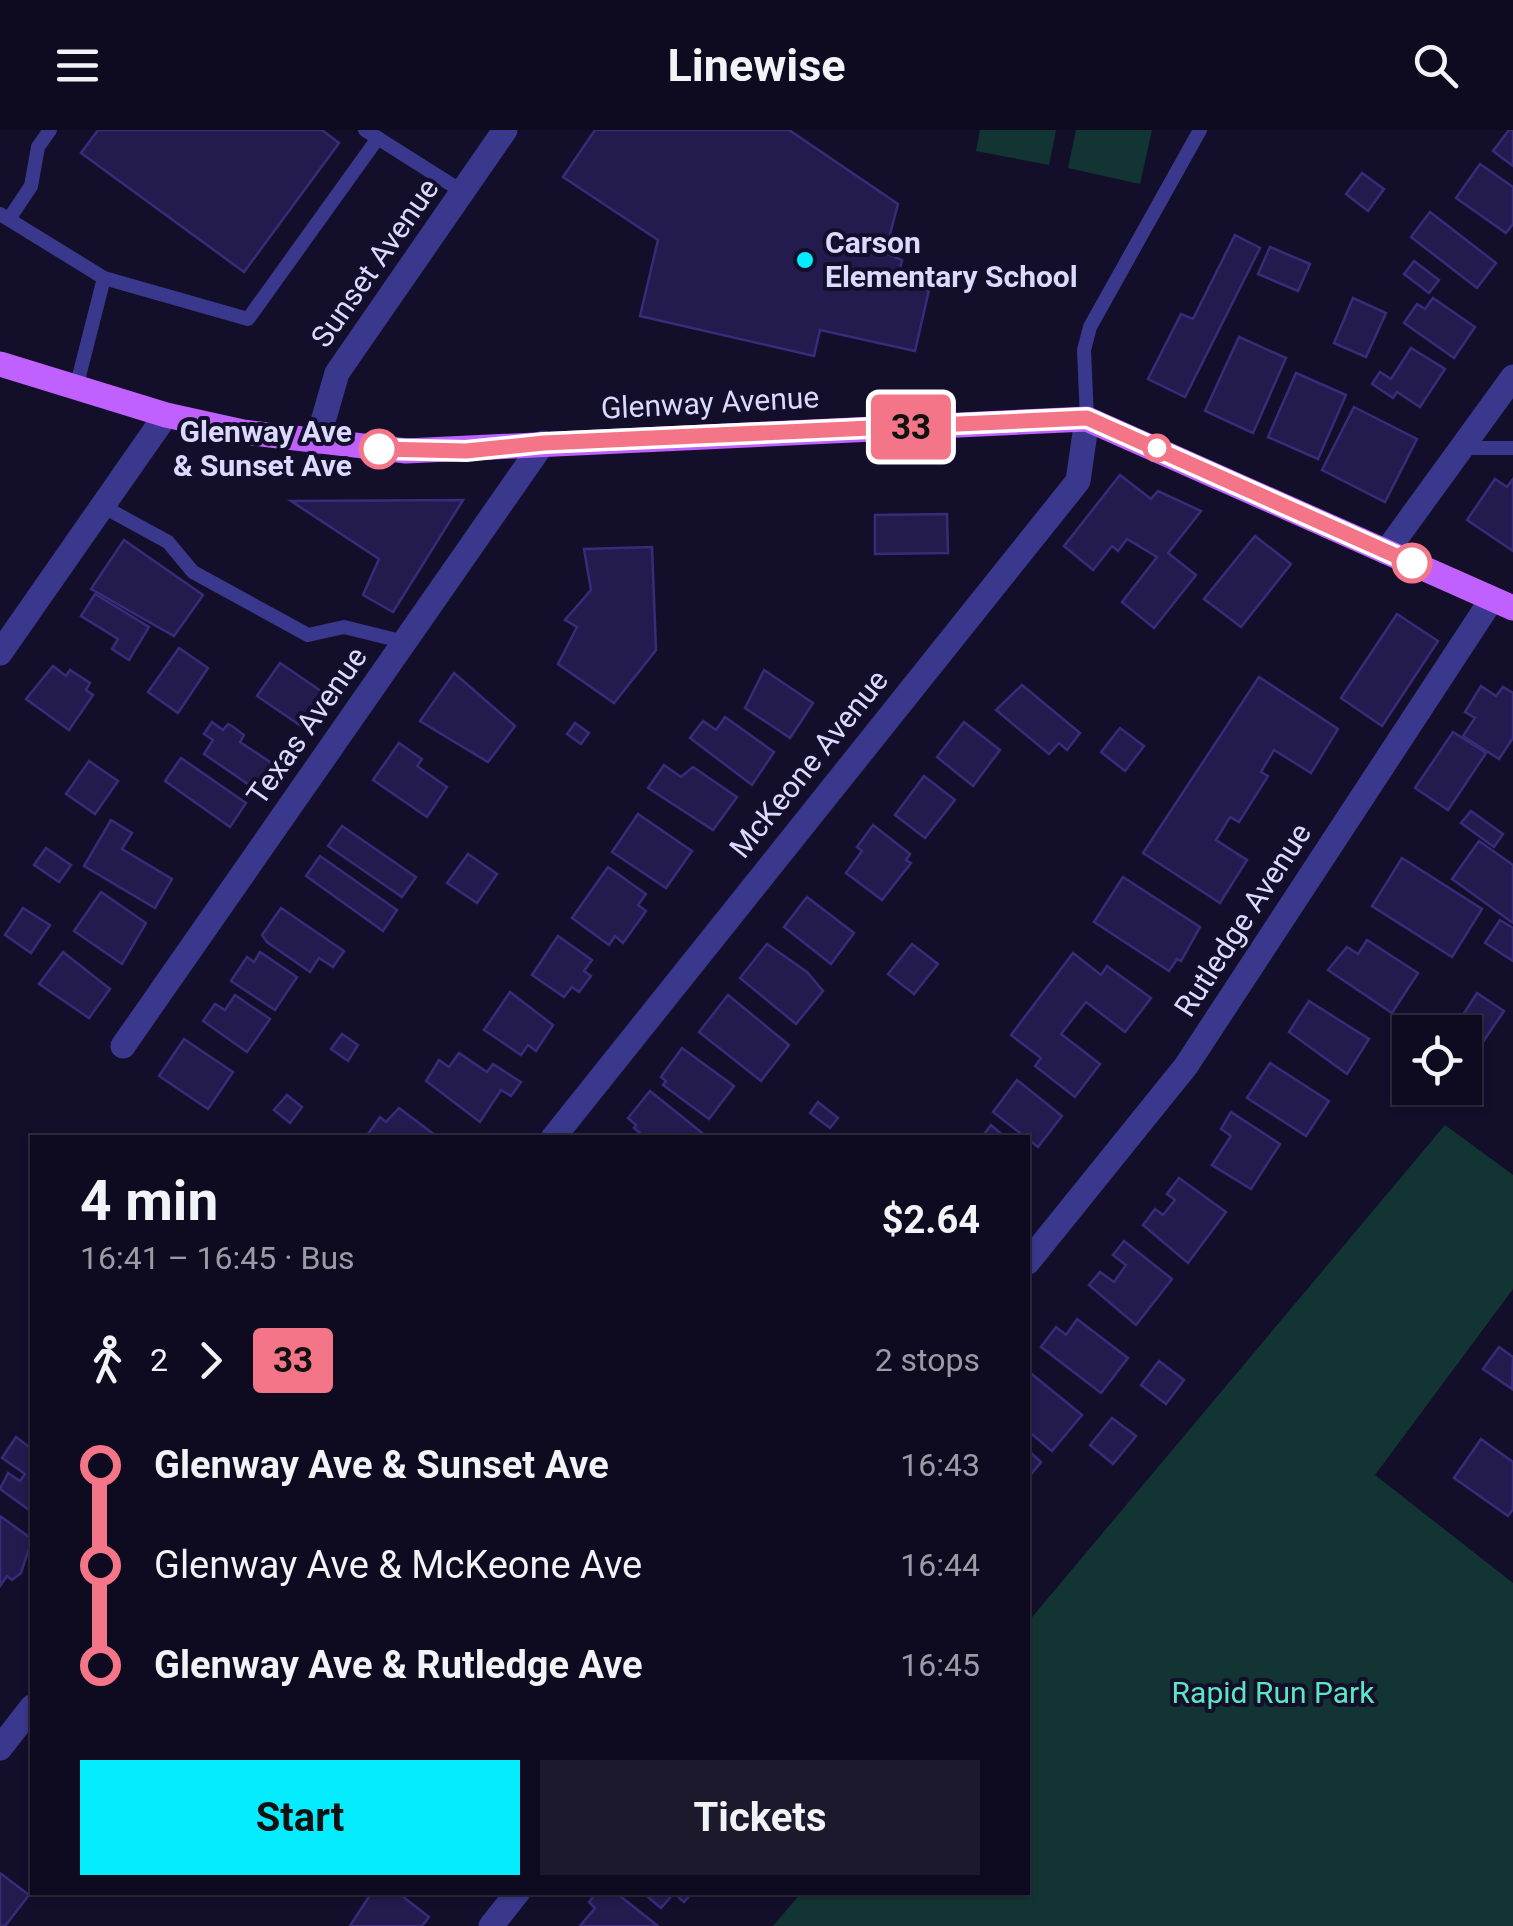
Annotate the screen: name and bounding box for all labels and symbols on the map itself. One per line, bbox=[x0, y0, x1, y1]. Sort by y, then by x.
street label: Sunset Avenue bbox=[304, 172, 446, 354]
place label: Carson Elementary School bbox=[825, 225, 1078, 294]
marker: Carson Elementary School bbox=[794, 249, 816, 271]
street label: Glenway Avenue bbox=[600, 379, 820, 426]
line badge: 33 bbox=[866, 394, 956, 460]
place label: Glenway Ave & Sunset Ave bbox=[173, 414, 352, 483]
marker: Glenway Ave & Sunset Ave bbox=[360, 430, 398, 468]
unlabelled marker bbox=[1144, 435, 1170, 461]
unlabelled marker bbox=[1393, 544, 1431, 582]
street label: Texas Avenue bbox=[239, 640, 374, 811]
street label: McKeone Avenue bbox=[722, 663, 895, 865]
street label: Rutledge Avenue bbox=[1167, 817, 1318, 1023]
park label: Rapid Run Park bbox=[1172, 1675, 1375, 1710]

